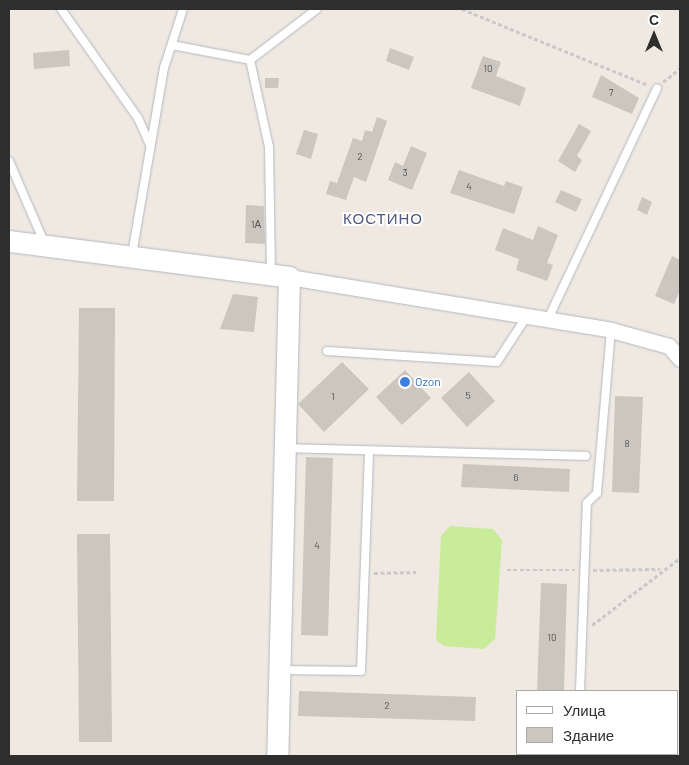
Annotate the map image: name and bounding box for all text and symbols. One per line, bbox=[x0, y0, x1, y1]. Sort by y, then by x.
north arrow bbox=[629, 10, 679, 60]
text: С bbox=[649, 11, 659, 28]
house number: 10 bbox=[483, 63, 493, 75]
house number: 7 bbox=[609, 87, 613, 99]
house number: 2 bbox=[357, 151, 363, 163]
house number: 3 bbox=[402, 167, 408, 179]
house number: 4 bbox=[466, 181, 472, 193]
district label: КОСТИНО bbox=[342, 210, 424, 228]
house number: 1А bbox=[251, 219, 261, 231]
place label: Ozon bbox=[415, 375, 441, 389]
marker: Ozon bbox=[399, 376, 411, 388]
house number: 5 bbox=[465, 390, 471, 402]
house number: 1 bbox=[331, 391, 335, 403]
house number: 8 bbox=[624, 438, 630, 450]
house number: 6 bbox=[513, 472, 519, 484]
house number: 4 bbox=[314, 540, 320, 552]
house number: 10 bbox=[547, 632, 557, 644]
legend bbox=[516, 690, 679, 755]
house number: 2 bbox=[384, 700, 390, 712]
text: Улица bbox=[563, 701, 606, 719]
text: Здание bbox=[563, 726, 614, 744]

